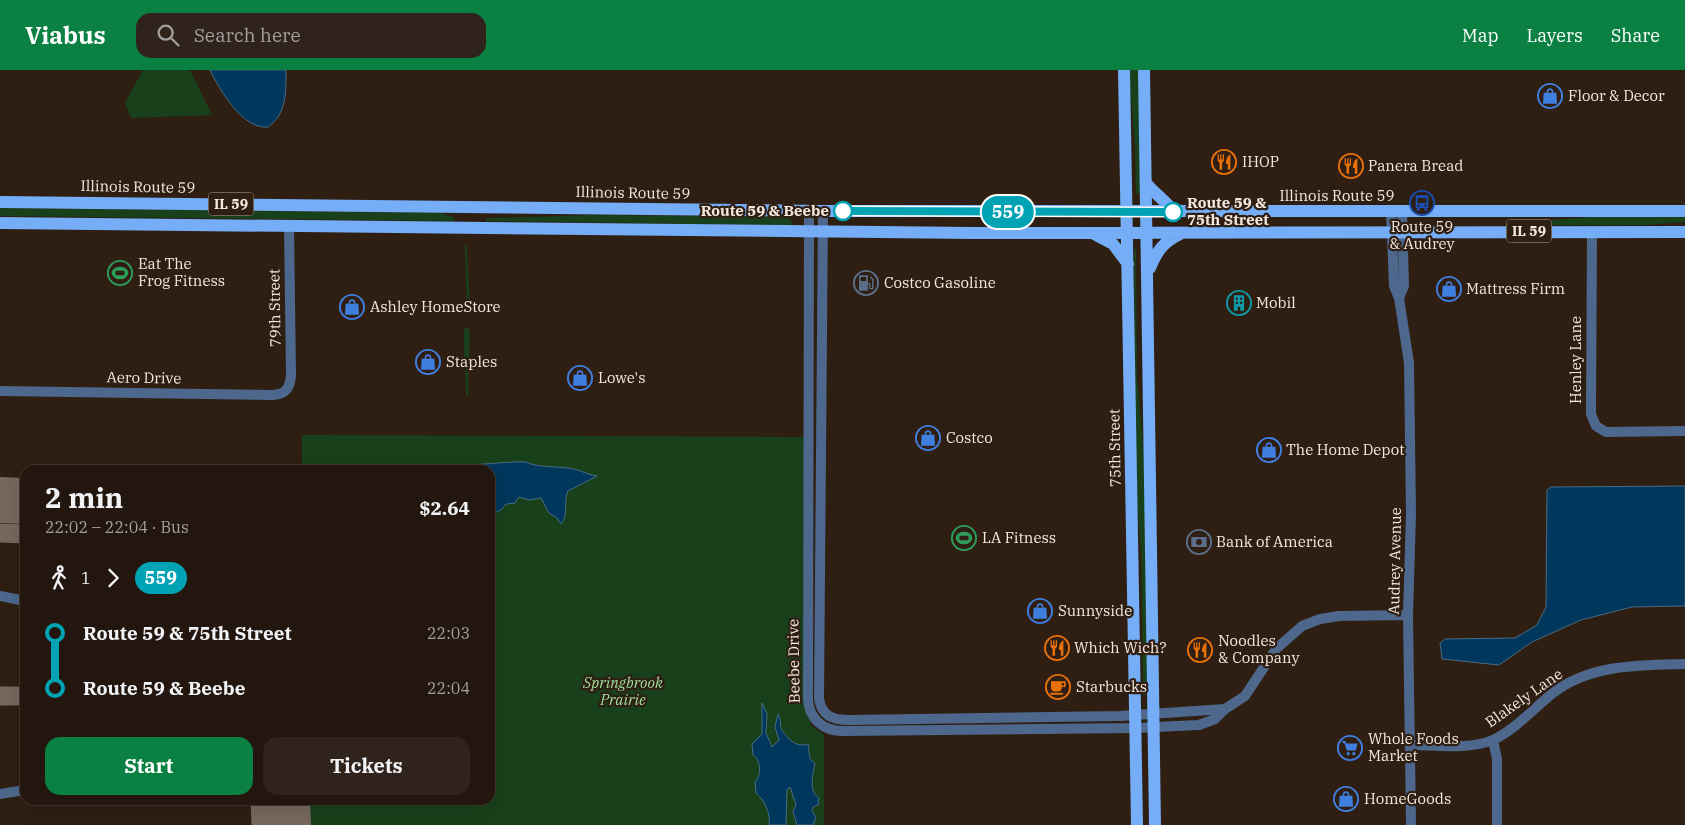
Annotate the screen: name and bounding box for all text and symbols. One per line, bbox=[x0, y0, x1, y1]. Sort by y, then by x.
search box bbox=[136, 13, 486, 58]
text: Viabus bbox=[25, 19, 106, 51]
icon: search bbox=[154, 21, 182, 49]
text: Search here bbox=[194, 23, 301, 47]
text: Map bbox=[1462, 24, 1499, 47]
text: Layers bbox=[1527, 24, 1583, 47]
text: Share bbox=[1611, 24, 1660, 47]
shop icon: Floor & Decor bbox=[1537, 83, 1563, 109]
place label: Floor & Decor bbox=[1568, 86, 1665, 105]
restaurant icon: IHOP bbox=[1211, 149, 1237, 175]
place label: IHOP bbox=[1242, 152, 1279, 171]
restaurant icon: Panera Bread bbox=[1338, 153, 1364, 179]
place label: Panera Bread bbox=[1368, 156, 1463, 175]
street label: Illinois Route 59 bbox=[80, 176, 196, 197]
street label: Illinois Route 59 bbox=[575, 182, 691, 203]
street label: Illinois Route 59 bbox=[1280, 186, 1394, 205]
bus stop icon: Route 59 & Audrey bbox=[1409, 190, 1435, 216]
road number: IL 59 bbox=[208, 192, 254, 216]
place label: Route 59 & 75th Street bbox=[1187, 193, 1269, 229]
line badge: 559 bbox=[979, 196, 1037, 228]
text: 559 bbox=[992, 200, 1024, 223]
place label: Route 59 & Beebe bbox=[701, 201, 829, 220]
marker: Route 59 & Beebe bbox=[833, 201, 853, 221]
marker: Route 59 & 75th Street bbox=[1163, 202, 1183, 222]
place label: Route 59 & Audrey bbox=[1389, 217, 1455, 253]
road number: IL 59 bbox=[1506, 220, 1552, 242]
place label: Eat The Frog Fitness bbox=[138, 254, 225, 290]
sports icon: Eat The Frog Fitness bbox=[107, 260, 133, 286]
street label: 79th Street bbox=[264, 269, 285, 347]
fuel station icon: Costco Gasoline bbox=[853, 270, 879, 296]
place label: Costco Gasoline bbox=[884, 273, 996, 292]
shop icon: Mattress Firm bbox=[1436, 276, 1462, 302]
place label: Mattress Firm bbox=[1466, 279, 1565, 298]
building icon: Mobil bbox=[1226, 290, 1252, 316]
place label: Mobil bbox=[1256, 293, 1296, 312]
shop icon: Ashley HomeStore bbox=[339, 294, 365, 320]
place label: Ashley HomeStore bbox=[370, 297, 501, 316]
street label: Henley Lane bbox=[1566, 316, 1585, 404]
shop icon: Staples bbox=[415, 349, 441, 375]
place label: Staples bbox=[446, 352, 497, 371]
shop icon: Lowe's bbox=[567, 365, 593, 391]
street label: Aero Drive bbox=[106, 367, 182, 388]
place label: Lowe's bbox=[598, 368, 646, 387]
street label: 75th Street bbox=[1104, 409, 1125, 487]
shop icon: Costco bbox=[915, 425, 941, 451]
place label: Costco bbox=[946, 428, 993, 447]
shop icon: The Home Depot bbox=[1256, 437, 1282, 463]
place label: The Home Depot bbox=[1286, 440, 1404, 459]
text: 2 min bbox=[45, 479, 123, 516]
text: $2.64 bbox=[419, 496, 470, 520]
street label: Audrey Avenue bbox=[1384, 507, 1405, 615]
text: 22:02 – 22:04 · Bus bbox=[45, 517, 189, 537]
sports icon: LA Fitness bbox=[951, 525, 977, 551]
place label: LA Fitness bbox=[982, 528, 1056, 547]
bank icon: Bank of America bbox=[1186, 529, 1212, 555]
place label: Bank of America bbox=[1216, 532, 1333, 551]
icon: walk bbox=[45, 564, 73, 592]
icon: forward bbox=[99, 564, 127, 592]
text: 559 bbox=[145, 566, 177, 589]
text: 1 bbox=[81, 568, 91, 588]
shop icon: Sunnyside bbox=[1027, 598, 1053, 624]
place label: Sunnyside bbox=[1058, 601, 1132, 620]
street label: Beebe Drive bbox=[783, 619, 804, 703]
text: Route 59 & 75th Street bbox=[83, 621, 292, 645]
text: 22:03 bbox=[427, 623, 470, 643]
place label: Noodles & Company bbox=[1218, 631, 1299, 667]
restaurant icon: Which Wich? bbox=[1044, 635, 1070, 661]
restaurant icon: Noodles & Company bbox=[1187, 637, 1213, 663]
place label: Which Wich? bbox=[1074, 638, 1167, 657]
street label: Blakely Lane bbox=[1481, 664, 1566, 731]
park label: Springbrook Prairie bbox=[582, 673, 663, 709]
cafe icon: Starbucks bbox=[1045, 674, 1071, 700]
text: Route 59 & Beebe bbox=[83, 676, 246, 700]
place label: Starbucks bbox=[1076, 677, 1147, 696]
text: 22:04 bbox=[427, 678, 470, 698]
place label: Whole Foods Market bbox=[1368, 729, 1459, 765]
supermarket icon: Whole Foods Market bbox=[1337, 735, 1363, 761]
button: Start bbox=[45, 737, 253, 795]
button: Tickets bbox=[263, 737, 470, 795]
shop icon: HomeGoods bbox=[1333, 786, 1359, 812]
place label: HomeGoods bbox=[1364, 789, 1451, 808]

